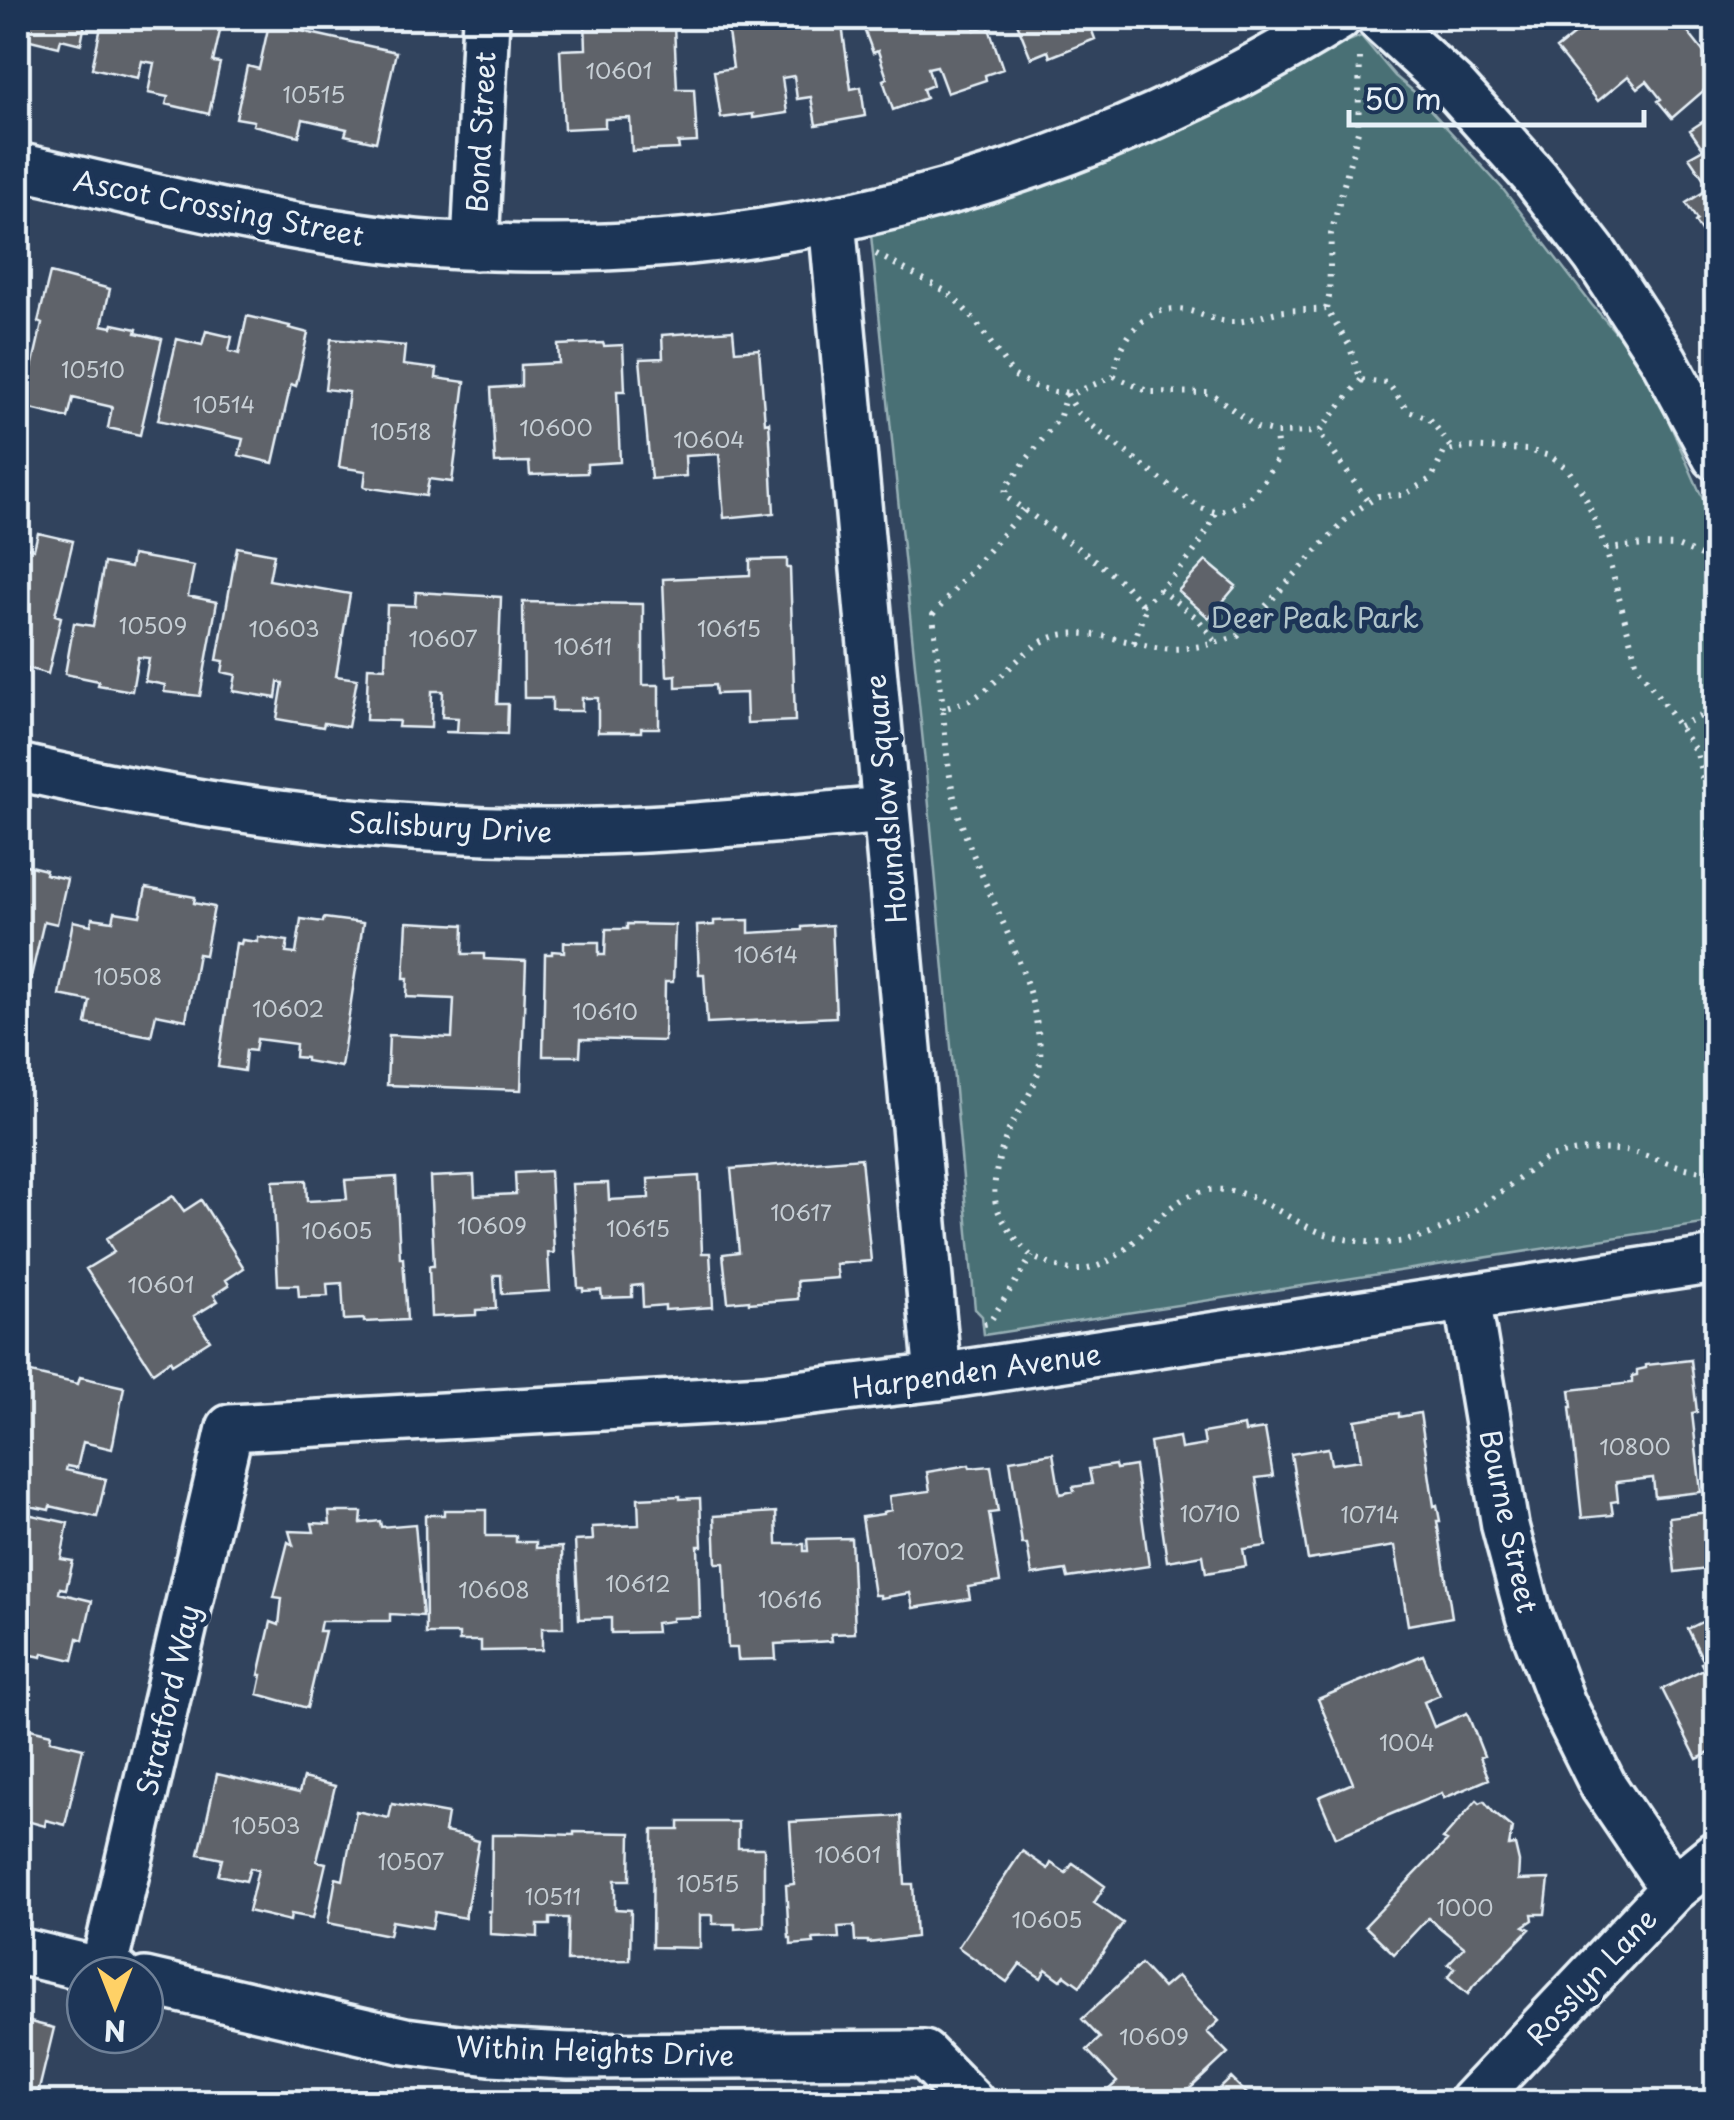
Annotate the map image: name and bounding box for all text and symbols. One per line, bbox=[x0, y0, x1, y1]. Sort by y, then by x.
street label: Bond Street bbox=[454, 50, 506, 214]
house number: 10601 bbox=[585, 53, 653, 86]
scale bar bbox=[1349, 65, 1644, 127]
text: 50 m bbox=[1364, 75, 1442, 120]
house number: 10515 bbox=[283, 77, 345, 110]
street label: Ascot Crossing Street bbox=[70, 158, 368, 256]
house number: 10510 bbox=[61, 352, 125, 385]
house number: 10514 bbox=[193, 387, 255, 420]
house number: 10600 bbox=[519, 410, 593, 443]
house number: 10518 bbox=[370, 414, 432, 447]
house number: 10604 bbox=[673, 422, 745, 455]
park label: Deer Peak Park bbox=[1211, 595, 1419, 638]
house number: 10509 bbox=[119, 608, 187, 641]
house number: 10603 bbox=[248, 611, 320, 644]
house number: 10615 bbox=[697, 611, 761, 644]
house number: 10607 bbox=[408, 621, 478, 654]
house number: 10611 bbox=[554, 629, 612, 662]
street label: Houndslow Square bbox=[853, 673, 917, 925]
street label: Salisbury Drive bbox=[347, 799, 553, 853]
house number: 10614 bbox=[734, 937, 798, 970]
house number: 10508 bbox=[94, 959, 162, 992]
house number: 10602 bbox=[252, 991, 324, 1024]
house number: 10610 bbox=[572, 994, 638, 1027]
house number: 10617 bbox=[770, 1195, 832, 1228]
house number: 10609 bbox=[457, 1208, 527, 1241]
house number: 10615 bbox=[606, 1211, 670, 1244]
house number: 10605 bbox=[302, 1213, 372, 1246]
house number: 10601 bbox=[127, 1267, 195, 1300]
street label: Harpenden Avenue bbox=[849, 1331, 1103, 1409]
street label: Bourne Street bbox=[1470, 1425, 1550, 1617]
house number: 10800 bbox=[1599, 1429, 1671, 1462]
house number: 10710 bbox=[1180, 1496, 1240, 1529]
house number: 10714 bbox=[1341, 1497, 1399, 1530]
house number: 10702 bbox=[897, 1534, 965, 1567]
house number: 10612 bbox=[605, 1566, 671, 1599]
house number: 10608 bbox=[458, 1572, 530, 1605]
house number: 10616 bbox=[758, 1582, 822, 1615]
street label: Stratford Way bbox=[124, 1600, 210, 1800]
house number: 1004 bbox=[1379, 1725, 1435, 1758]
house number: 10503 bbox=[232, 1808, 300, 1841]
house number: 10601 bbox=[814, 1837, 882, 1870]
house number: 10507 bbox=[378, 1844, 444, 1877]
house number: 10515 bbox=[677, 1866, 739, 1899]
house number: 10511 bbox=[525, 1879, 581, 1912]
house number: 1000 bbox=[1437, 1890, 1493, 1923]
street label: Rosslyn Lane bbox=[1516, 1897, 1666, 2055]
house number: 10605 bbox=[1012, 1902, 1082, 1935]
north arrow bbox=[65, 1955, 165, 2055]
text: N bbox=[104, 2010, 126, 2053]
house number: 10609 bbox=[1119, 2019, 1189, 2052]
street label: Within Heights Drive bbox=[455, 2024, 735, 2076]

